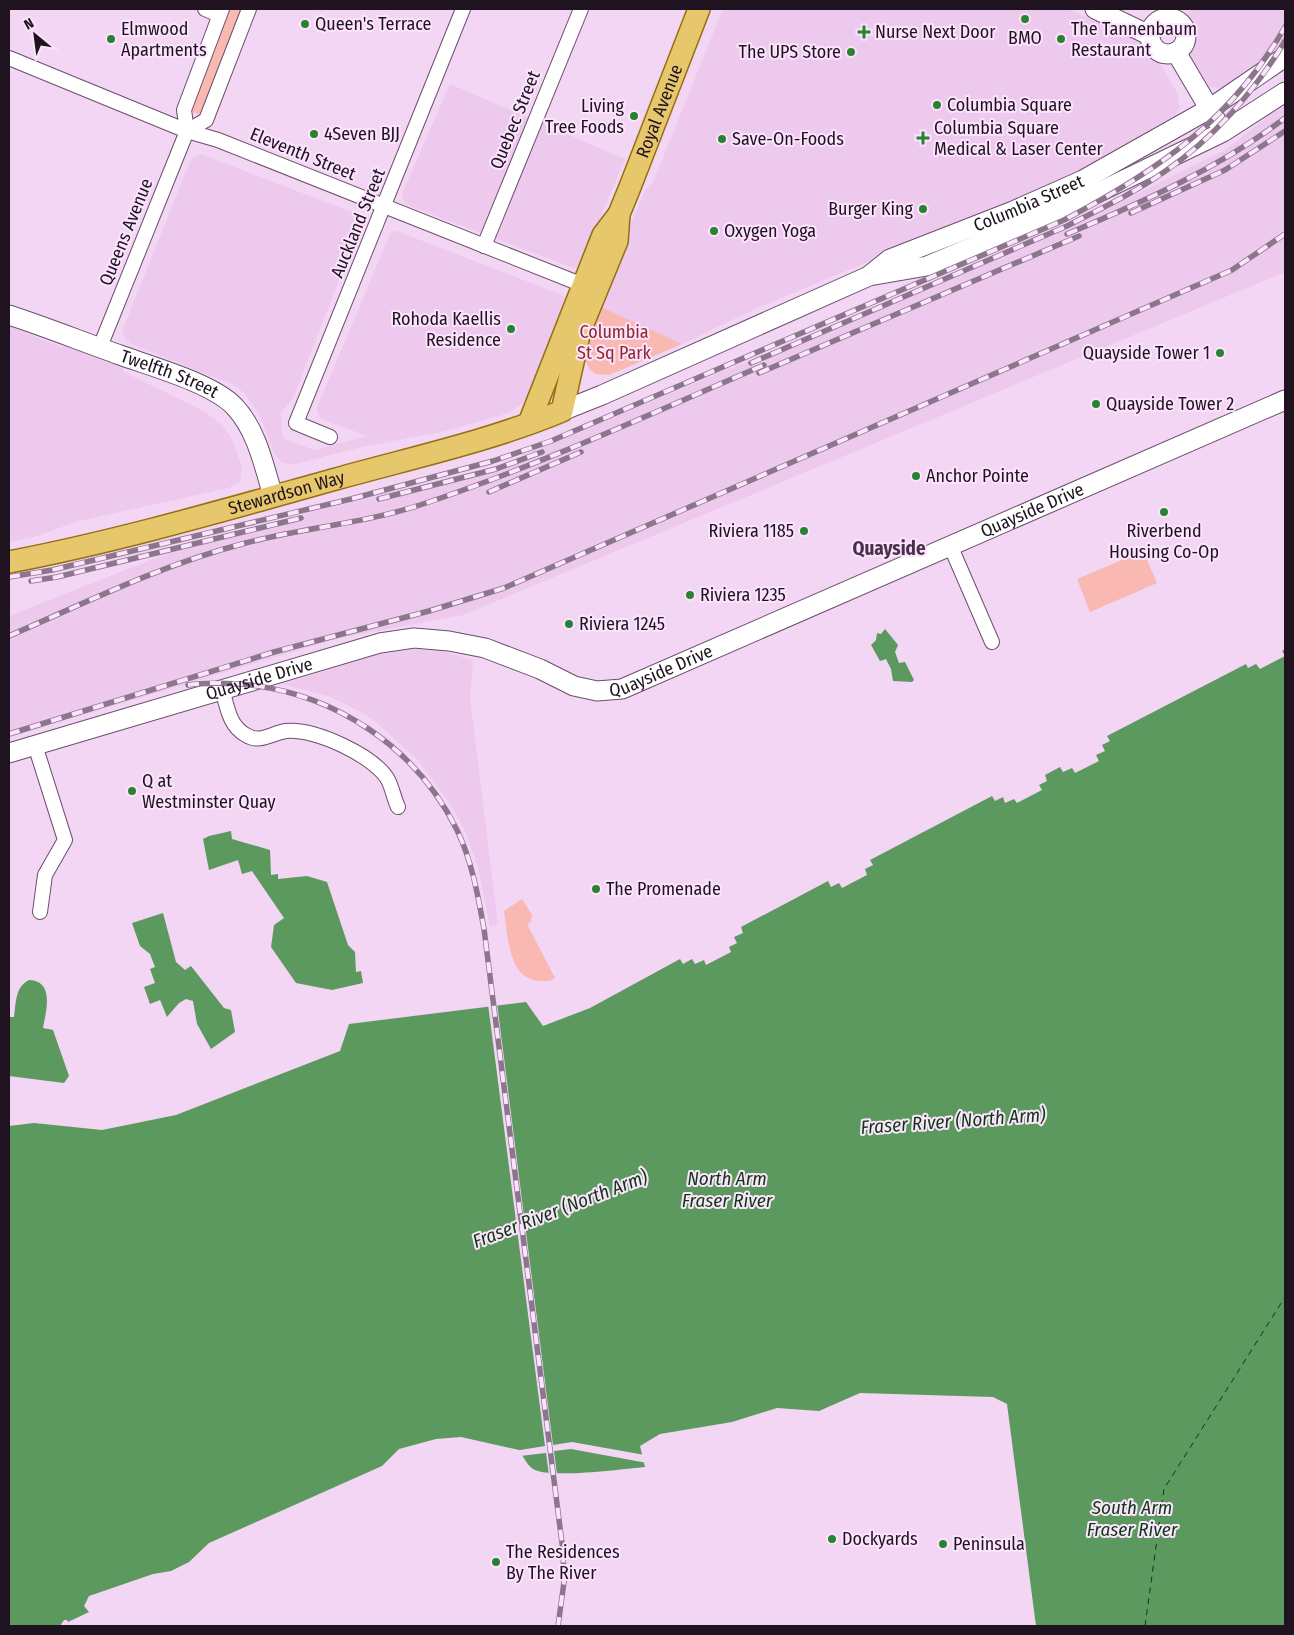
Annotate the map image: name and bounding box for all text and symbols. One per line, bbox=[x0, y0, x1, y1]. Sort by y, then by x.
north arrow bbox=[10, 10, 60, 60]
place label: Queen's Terrace bbox=[315, 13, 432, 35]
marker: BMO bbox=[1019, 13, 1031, 25]
text: N bbox=[21, 15, 37, 34]
place label: Elmwood Apartments bbox=[121, 18, 207, 61]
marker: Queen's Terrace bbox=[299, 18, 311, 30]
place label: The Tannenbaum Restaurant bbox=[1071, 18, 1197, 61]
place label: Nurse Next Door bbox=[875, 21, 996, 43]
marker: Nurse Next Door bbox=[857, 25, 871, 39]
place label: BMO bbox=[1008, 27, 1042, 49]
marker: Elmwood Apartments bbox=[105, 33, 117, 45]
marker: The Tannenbaum Restaurant bbox=[1055, 33, 1067, 45]
place label: The UPS Store bbox=[739, 41, 841, 63]
marker: The UPS Store bbox=[845, 46, 857, 58]
street label: Royal Avenue bbox=[631, 61, 688, 161]
street label: Quebec Street bbox=[485, 67, 545, 172]
place label: Columbia Square bbox=[947, 94, 1072, 116]
place label: Living Tree Foods bbox=[545, 95, 625, 138]
marker: Columbia Square bbox=[931, 99, 943, 111]
marker: Living Tree Foods bbox=[628, 110, 640, 122]
place label: Columbia Square Medical & Laser Center bbox=[934, 117, 1104, 160]
street label: Eleventh Street bbox=[247, 123, 359, 185]
place label: 4Seven BJJ bbox=[324, 123, 400, 145]
marker: 4Seven BJJ bbox=[308, 128, 320, 140]
place label: Save-On-Foods bbox=[732, 128, 844, 150]
marker: Columbia Square Medical & Laser Center bbox=[916, 131, 930, 145]
marker: Save-On-Foods bbox=[716, 133, 728, 145]
street label: Auckland Street bbox=[326, 165, 390, 281]
street label: Columbia Street bbox=[970, 170, 1087, 236]
street label: Queens Avenue bbox=[94, 175, 158, 289]
place label: Burger King bbox=[828, 198, 914, 220]
marker: Burger King bbox=[917, 203, 929, 215]
place label: Oxygen Yoga bbox=[724, 220, 816, 242]
marker: Oxygen Yoga bbox=[708, 225, 720, 237]
place label: Rohoda Kaellis Residence bbox=[392, 308, 501, 351]
park label: Columbia St Sq Park bbox=[577, 321, 652, 364]
marker: Rohoda Kaellis Residence bbox=[505, 323, 517, 335]
place label: Quayside Tower 1 bbox=[1083, 342, 1210, 364]
street label: Twelfth Street bbox=[118, 345, 223, 403]
marker: Quayside Tower 1 bbox=[1214, 347, 1226, 359]
place label: Quayside Tower 2 bbox=[1106, 393, 1234, 415]
marker: Quayside Tower 2 bbox=[1090, 398, 1102, 410]
place label: Anchor Pointe bbox=[926, 465, 1029, 487]
street label: Stewardson Way bbox=[226, 466, 347, 519]
marker: Anchor Pointe bbox=[910, 470, 922, 482]
street label: Quayside Drive bbox=[977, 478, 1087, 542]
marker: Riverbend Housing Co-Op bbox=[1158, 506, 1170, 518]
place label: Riviera 1185 bbox=[708, 520, 794, 542]
place label: Riverbend Housing Co-Op bbox=[1109, 520, 1219, 563]
marker: Riviera 1185 bbox=[798, 525, 810, 537]
district label: Quayside bbox=[852, 537, 926, 560]
place label: Riviera 1235 bbox=[700, 584, 786, 606]
marker: Riviera 1235 bbox=[684, 589, 696, 601]
place label: Riviera 1245 bbox=[579, 613, 665, 635]
marker: Riviera 1245 bbox=[563, 618, 575, 630]
street label: Quayside Drive bbox=[608, 640, 716, 701]
street label: Quayside Drive bbox=[203, 653, 315, 705]
place label: Q at Westminster Quay bbox=[142, 770, 276, 813]
marker: Q at Westminster Quay bbox=[126, 785, 138, 797]
place label: The Promenade bbox=[606, 878, 721, 900]
marker: The Promenade bbox=[590, 883, 602, 895]
water label: Fraser River (North Arm) bbox=[860, 1103, 1047, 1139]
water label: Fraser River (North Arm) bbox=[469, 1165, 651, 1253]
water label: North Arm Fraser River bbox=[682, 1167, 774, 1212]
water label: South Arm Fraser River bbox=[1087, 1496, 1179, 1541]
place label: Dockyards bbox=[842, 1528, 918, 1550]
marker: Dockyards bbox=[826, 1533, 838, 1545]
place label: Peninsula bbox=[953, 1533, 1025, 1555]
marker: Peninsula bbox=[937, 1538, 949, 1550]
place label: The Residences By The River bbox=[506, 1541, 620, 1584]
marker: The Residences By The River bbox=[490, 1556, 502, 1568]

